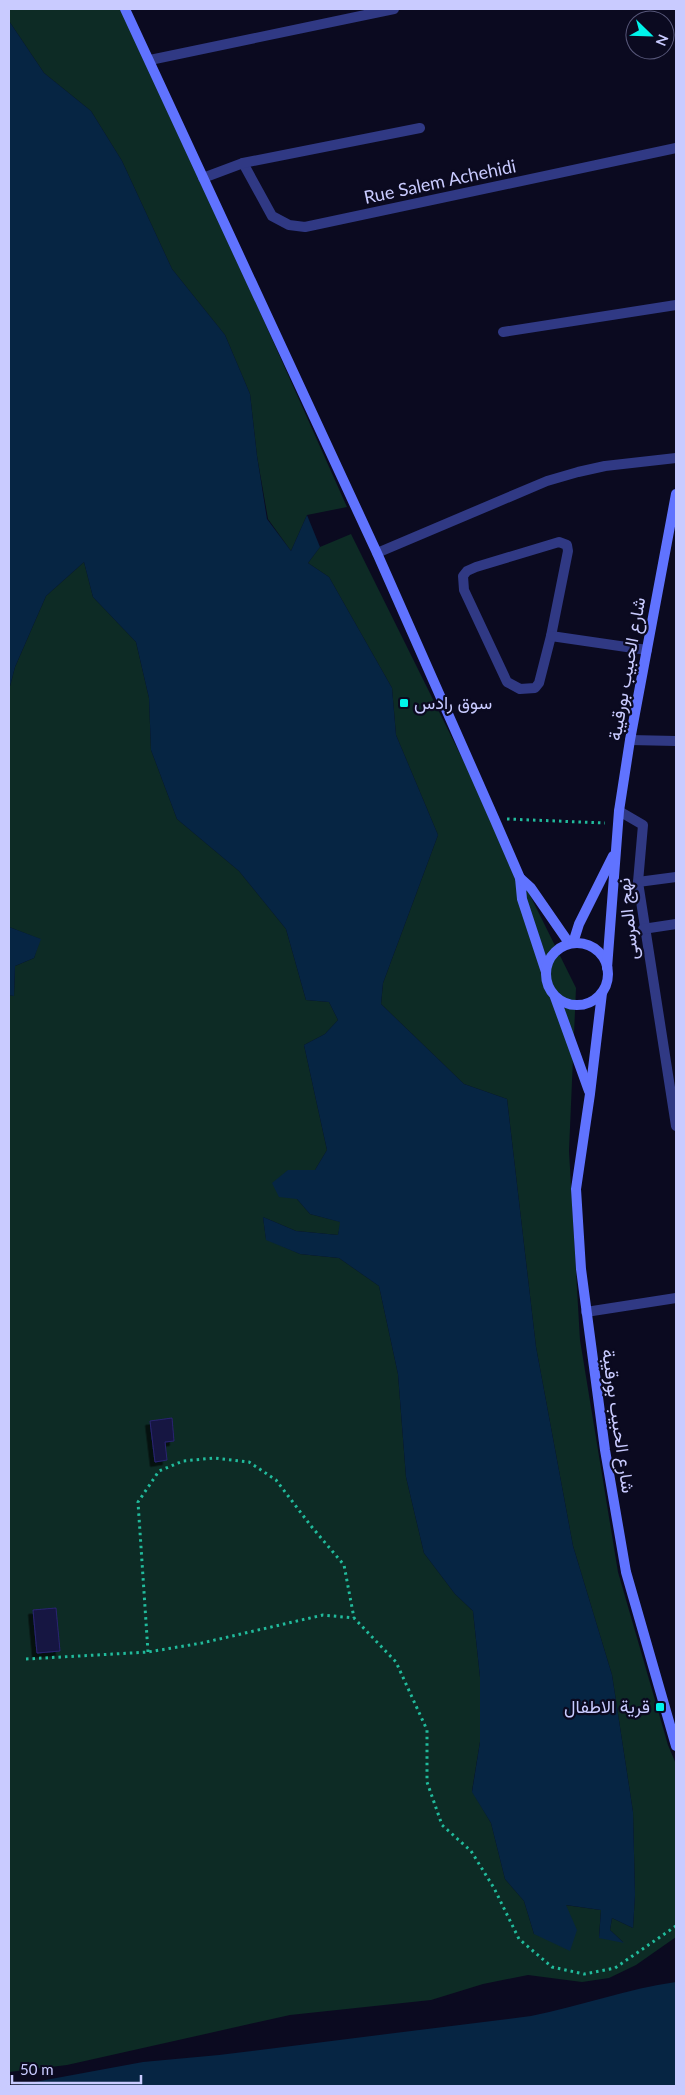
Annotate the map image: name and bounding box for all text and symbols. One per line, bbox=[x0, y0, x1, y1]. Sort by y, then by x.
north arrow bbox=[625, 10, 675, 60]
text: N bbox=[652, 32, 672, 49]
street label: Rue Salem Achehidi bbox=[362, 154, 518, 208]
street label: شارع الحبيب بورقيبة bbox=[603, 595, 651, 743]
place label: سوق رادس bbox=[414, 691, 492, 714]
marker: سوق رادس bbox=[398, 697, 410, 709]
street label: نهج المرسى bbox=[612, 877, 644, 961]
street label: شارع الحبيب بورقيبة bbox=[596, 1347, 640, 1495]
place label: قرية الاطفال bbox=[564, 1695, 650, 1718]
marker: قرية الاطفال bbox=[654, 1701, 666, 1713]
scale bar bbox=[12, 2052, 141, 2084]
text: 50 m bbox=[20, 2060, 54, 2078]

